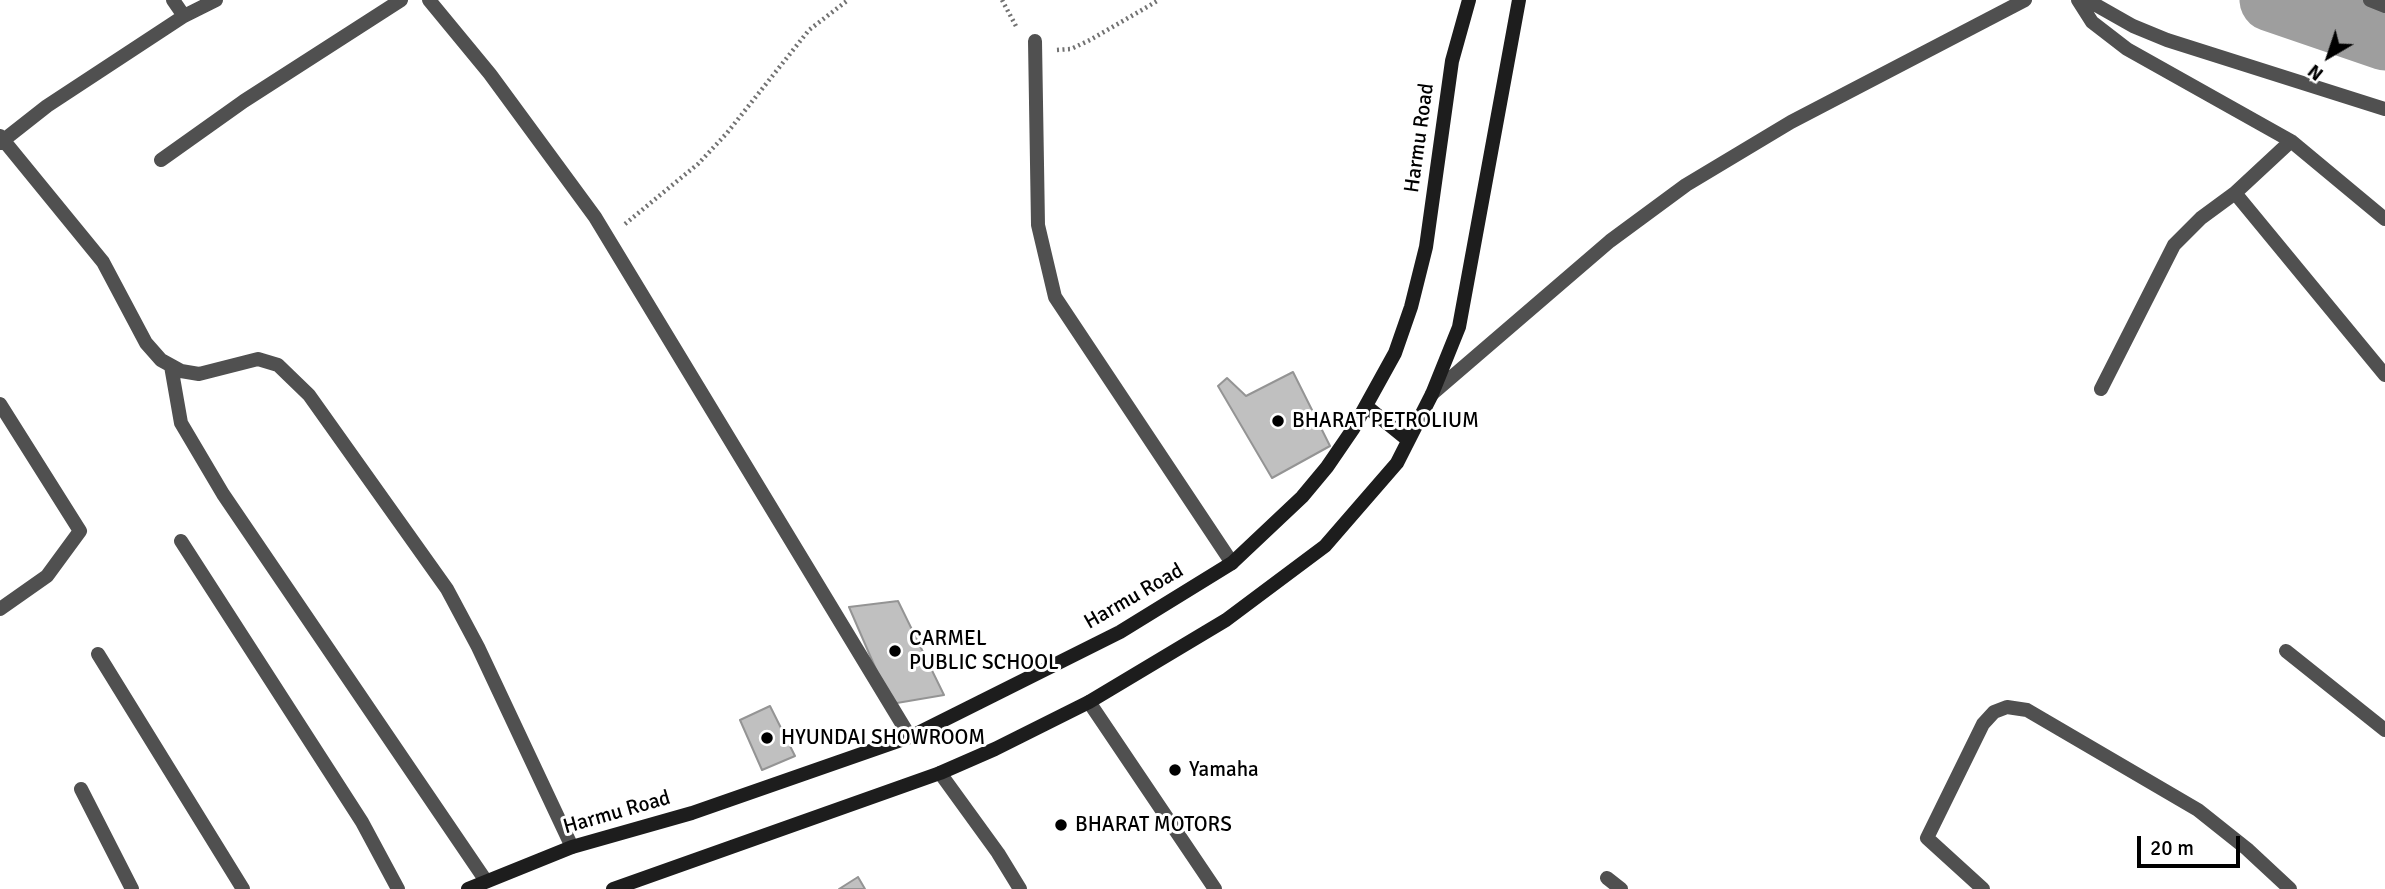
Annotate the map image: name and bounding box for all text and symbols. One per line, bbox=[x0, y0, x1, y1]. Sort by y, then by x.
north arrow bbox=[2294, 21, 2364, 91]
text: N bbox=[2303, 59, 2328, 86]
street label: Harmu Road bbox=[1400, 82, 1440, 194]
place label: BHARAT PETROLIUM bbox=[1292, 408, 1479, 434]
marker: BHARAT PETROLIUM bbox=[1270, 413, 1286, 429]
street label: Harmu Road bbox=[1080, 559, 1188, 635]
place label: CARMEL PUBLIC SCHOOL bbox=[909, 626, 1059, 676]
marker: CARMEL PUBLIC SCHOOL bbox=[887, 643, 903, 659]
place label: HYUNDAI SHOWROOM bbox=[781, 725, 985, 751]
marker: HYUNDAI SHOWROOM bbox=[759, 730, 775, 746]
place label: Yamaha bbox=[1189, 757, 1259, 783]
marker: Yamaha bbox=[1167, 762, 1183, 778]
street label: Harmu Road bbox=[560, 786, 674, 840]
place label: BHARAT MOTORS bbox=[1075, 812, 1232, 838]
marker: BHARAT MOTORS bbox=[1053, 817, 1069, 833]
scale bar bbox=[2140, 822, 2243, 866]
text: 20 m bbox=[2150, 835, 2194, 861]

